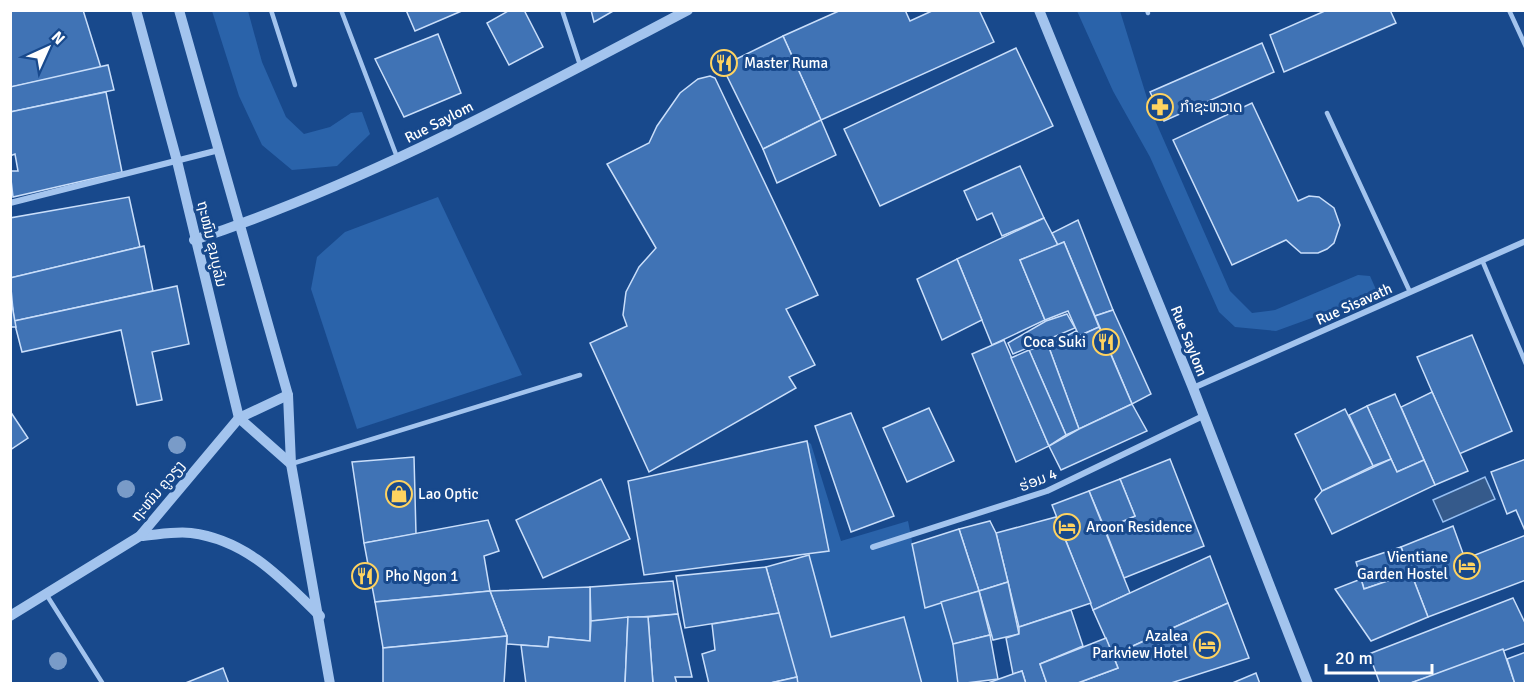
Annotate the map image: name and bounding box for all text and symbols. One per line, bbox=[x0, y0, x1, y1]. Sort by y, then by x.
north arrow bbox=[18, 18, 78, 78]
text: N bbox=[47, 27, 69, 49]
restaurant icon: Master Ruma bbox=[709, 48, 739, 78]
place label: Master Ruma bbox=[744, 54, 828, 72]
pharmacy icon: ກໍາຊະຫວາດ bbox=[1145, 92, 1175, 122]
street label: Rue Saylom bbox=[402, 97, 476, 147]
place label: ກໍາຊະຫວາດ bbox=[1180, 98, 1243, 116]
street label: ຖະໜົນ ຂຸນບູລົມ bbox=[192, 199, 231, 289]
street label: Rue Sisavath bbox=[1313, 279, 1395, 329]
street label: Rue Saylom bbox=[1167, 303, 1211, 379]
restaurant icon: Coca Suki bbox=[1091, 327, 1121, 357]
place label: Coca Suki bbox=[1023, 333, 1086, 351]
street label: ຖະໜົນ ຄູວຽງ bbox=[127, 457, 189, 526]
street label: ຮ່ອມ 4 bbox=[1017, 465, 1059, 495]
shop icon: Lao Optic bbox=[384, 479, 414, 509]
place label: Lao Optic bbox=[418, 485, 479, 503]
hotel icon: Aroon Residence bbox=[1052, 512, 1082, 542]
place label: Aroon Residence bbox=[1086, 518, 1193, 536]
place label: Vientiane Garden Hostel bbox=[1357, 548, 1448, 583]
hotel icon: Vientiane Garden Hostel bbox=[1452, 551, 1482, 581]
restaurant icon: Pho Ngon 1 bbox=[350, 561, 380, 591]
place label: Pho Ngon 1 bbox=[385, 567, 458, 585]
place label: Azalea Parkview Hotel bbox=[1092, 627, 1188, 662]
hotel icon: Azalea Parkview Hotel bbox=[1192, 630, 1222, 660]
scale bar bbox=[1326, 637, 1432, 675]
text: 20 m bbox=[1335, 647, 1373, 669]

